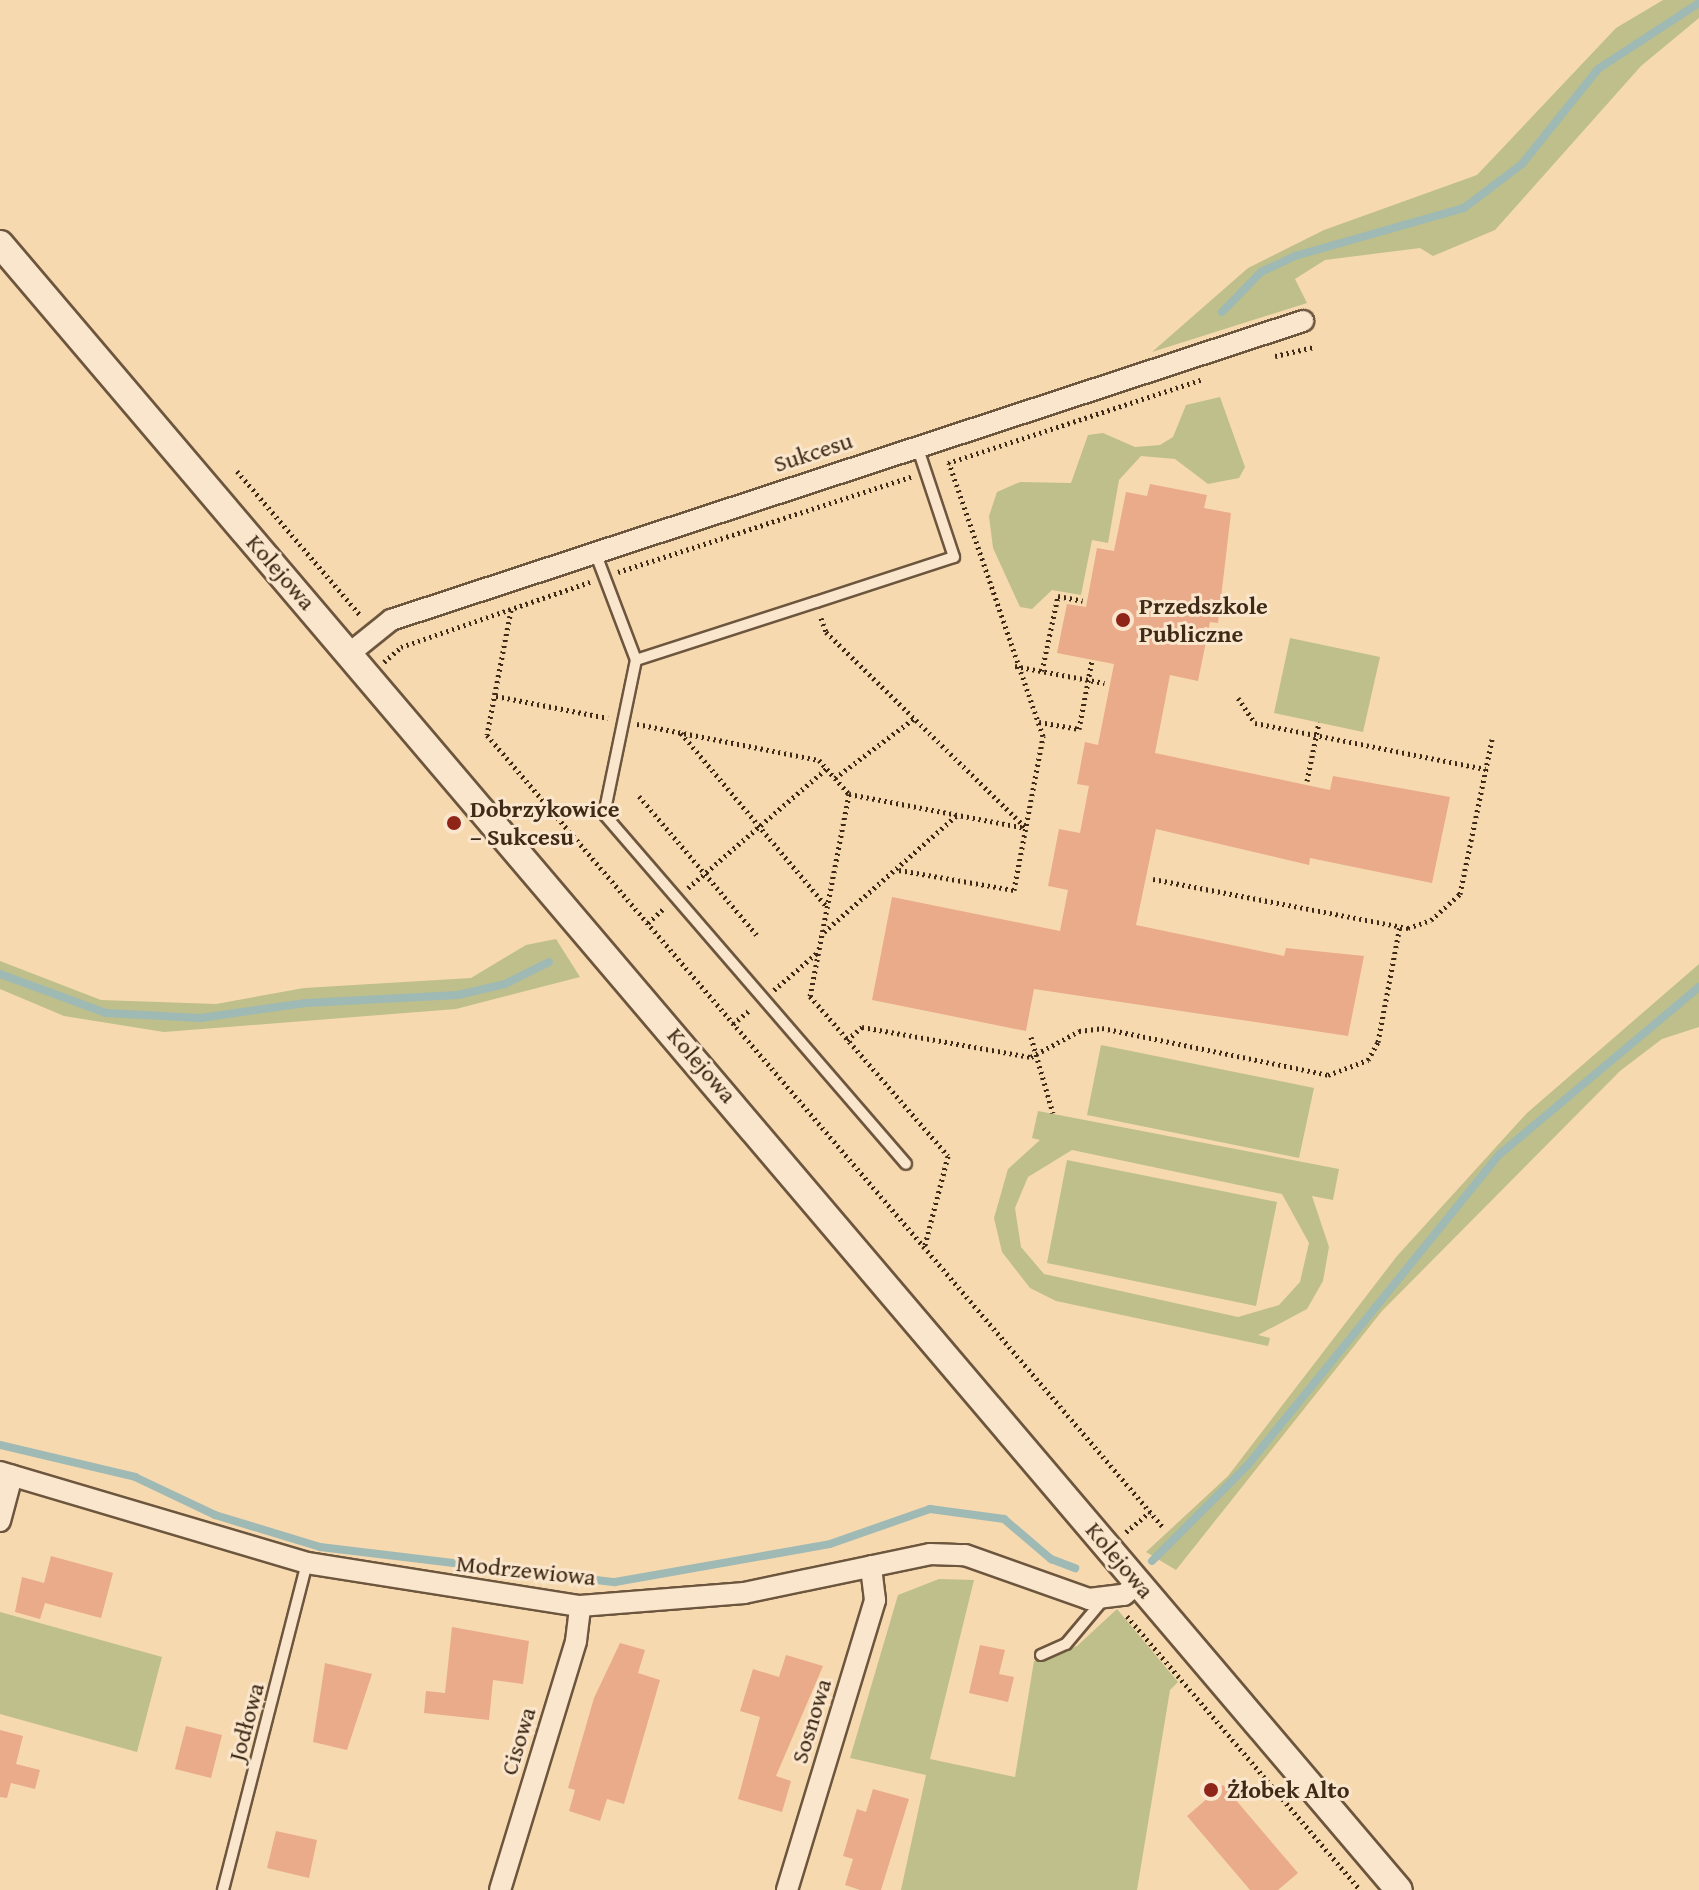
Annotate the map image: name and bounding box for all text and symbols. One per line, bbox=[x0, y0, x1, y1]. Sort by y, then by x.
street label: Sukcesu bbox=[770, 426, 856, 478]
street label: Kolejowa bbox=[240, 528, 322, 616]
place label: Przedszkole Publiczne bbox=[1139, 592, 1268, 648]
marker: Przedszkole Publiczne bbox=[1114, 611, 1132, 629]
place label: Dobrzykowice – Sukcesu bbox=[470, 795, 619, 851]
marker: Dobrzykowice – Sukcesu bbox=[445, 814, 463, 832]
street label: Kolejowa bbox=[661, 1021, 743, 1109]
street label: Kolejowa bbox=[1080, 1516, 1160, 1604]
street label: Modrzewiowa bbox=[455, 1548, 597, 1592]
street label: Sosnowa bbox=[785, 1675, 837, 1767]
street label: Jodłowa bbox=[222, 1680, 270, 1764]
street label: Cisowa bbox=[494, 1704, 542, 1778]
place label: Żłobek Alto bbox=[1227, 1776, 1349, 1804]
marker: Żłobek Alto bbox=[1202, 1781, 1220, 1799]

